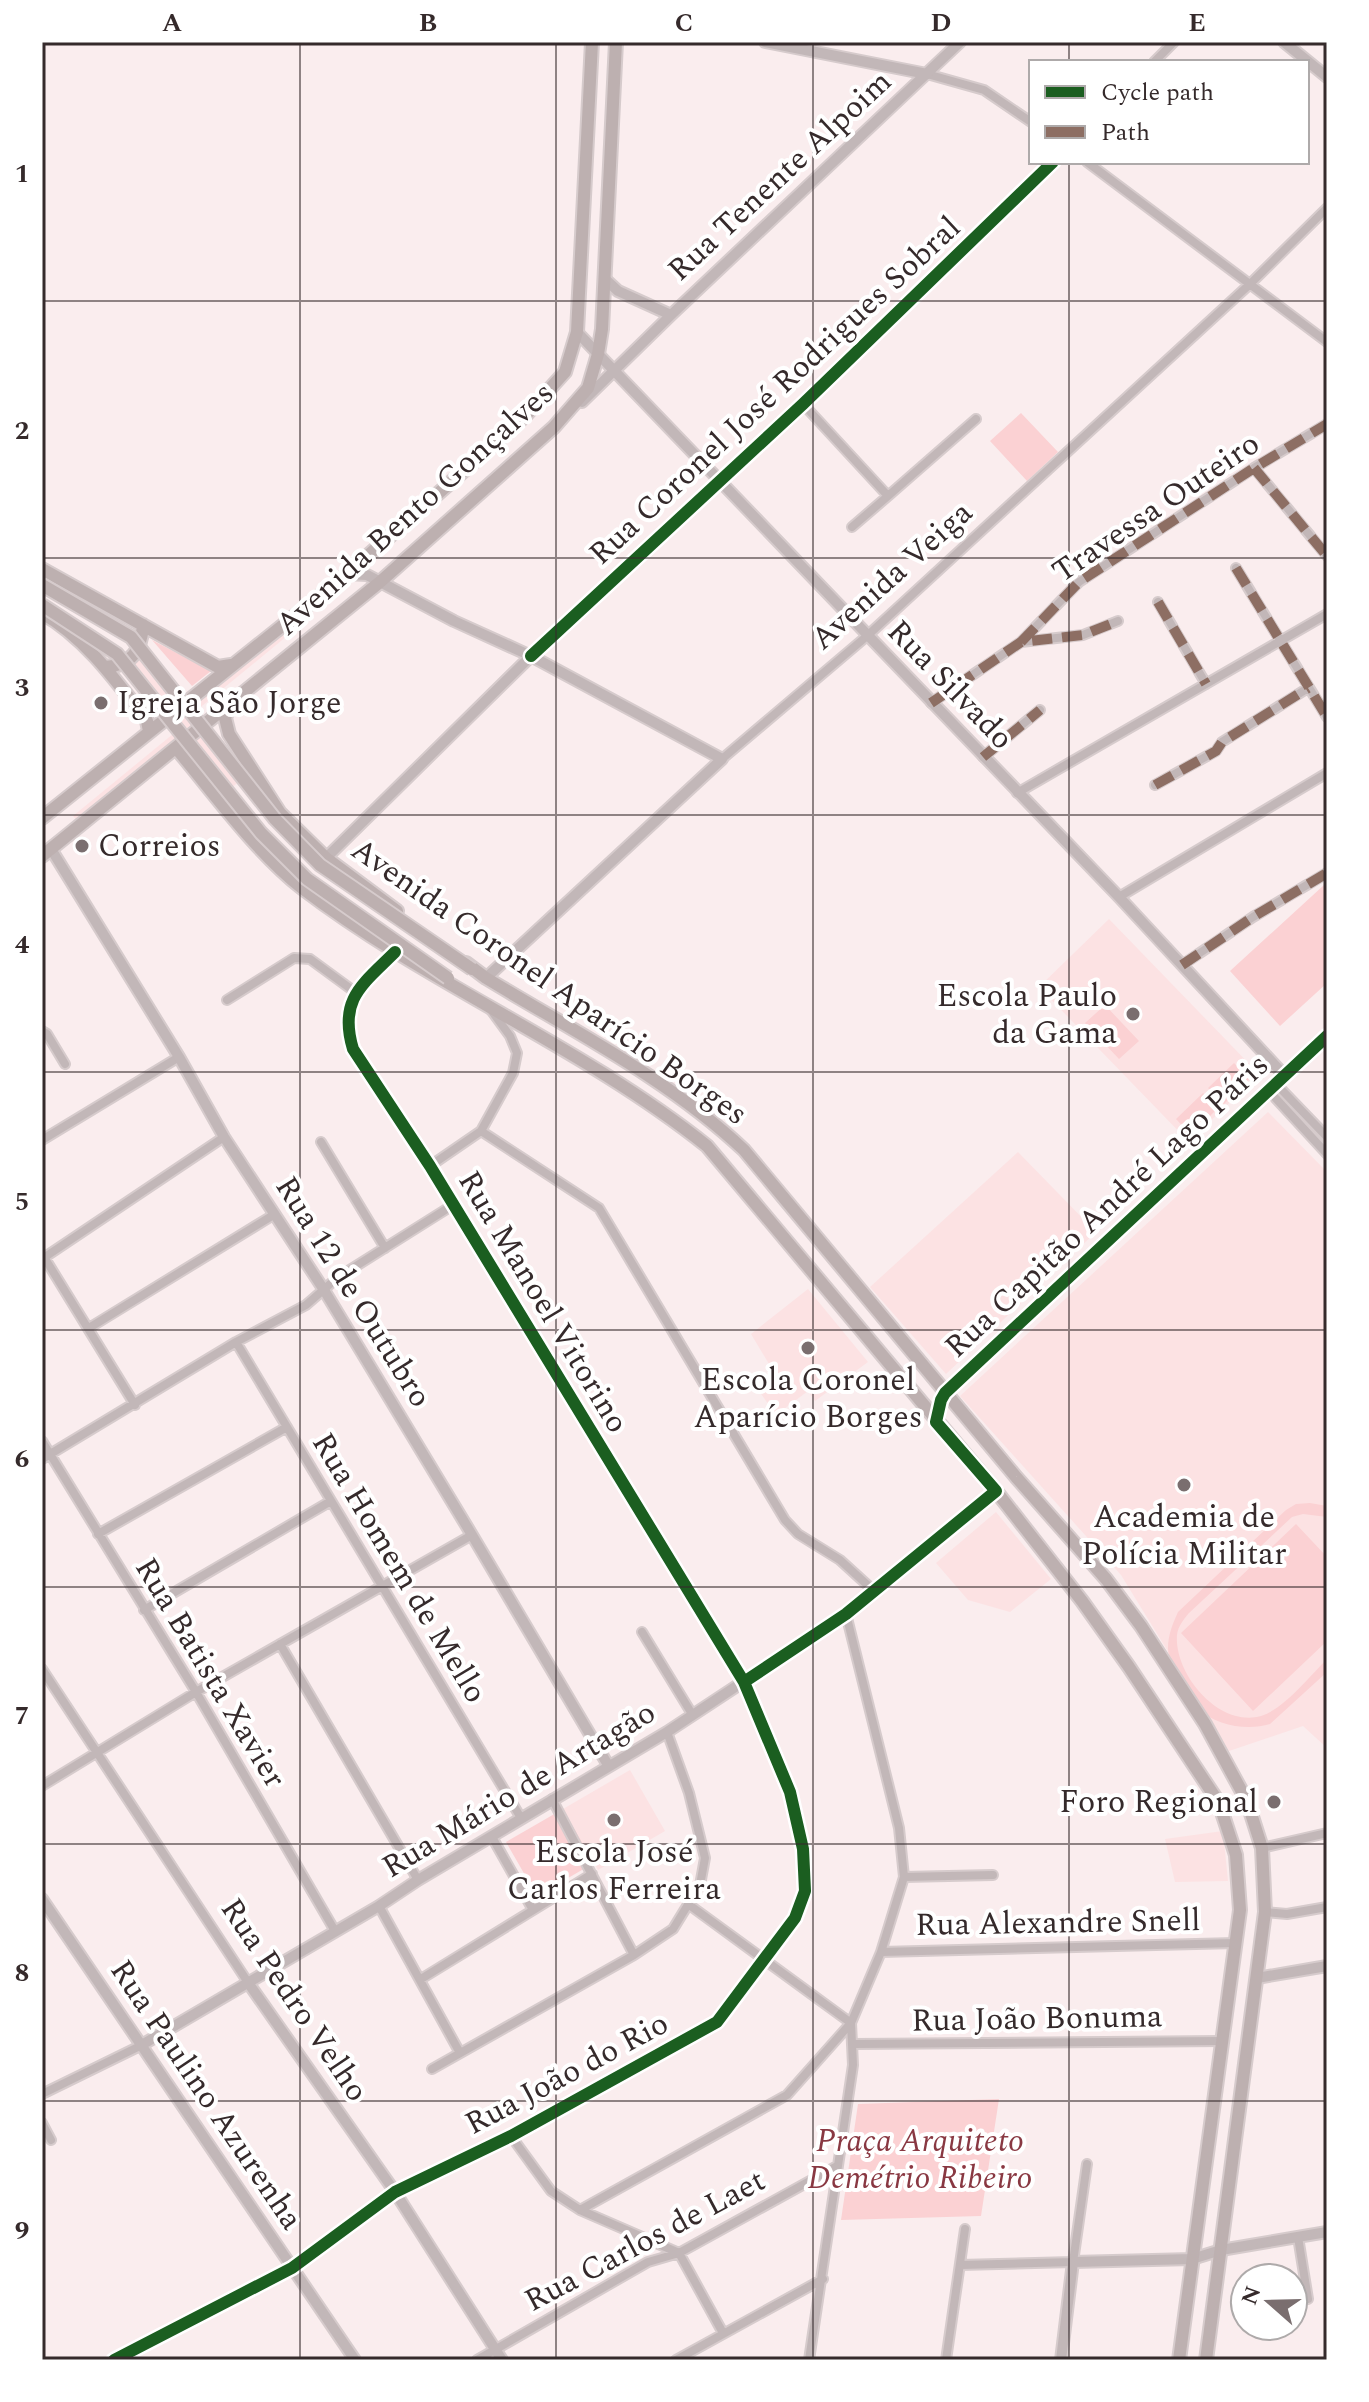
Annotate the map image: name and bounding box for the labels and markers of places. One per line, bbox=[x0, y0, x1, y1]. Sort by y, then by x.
place label: Igreja São Jorge bbox=[117, 679, 342, 728]
marker: Igreja São Jorge bbox=[92, 694, 110, 712]
place label: Correios bbox=[98, 822, 221, 871]
marker: Correios bbox=[73, 837, 91, 855]
place label: Escola Paulo da Gama bbox=[937, 972, 1117, 1058]
marker: Escola Paulo da Gama bbox=[1124, 1005, 1142, 1023]
marker: Escola Coronel Aparício Borges bbox=[799, 1339, 817, 1357]
place label: Escola Coronel Aparício Borges bbox=[693, 1356, 923, 1442]
marker: Academia de Polícia Militar bbox=[1175, 1476, 1193, 1494]
place label: Academia de Polícia Militar bbox=[1081, 1493, 1287, 1579]
place label: Foro Regional bbox=[1059, 1778, 1258, 1827]
marker: Foro Regional bbox=[1265, 1793, 1283, 1811]
marker: Escola José Carlos Ferreira bbox=[605, 1811, 623, 1829]
place label: Escola José Carlos Ferreira bbox=[507, 1828, 721, 1914]

